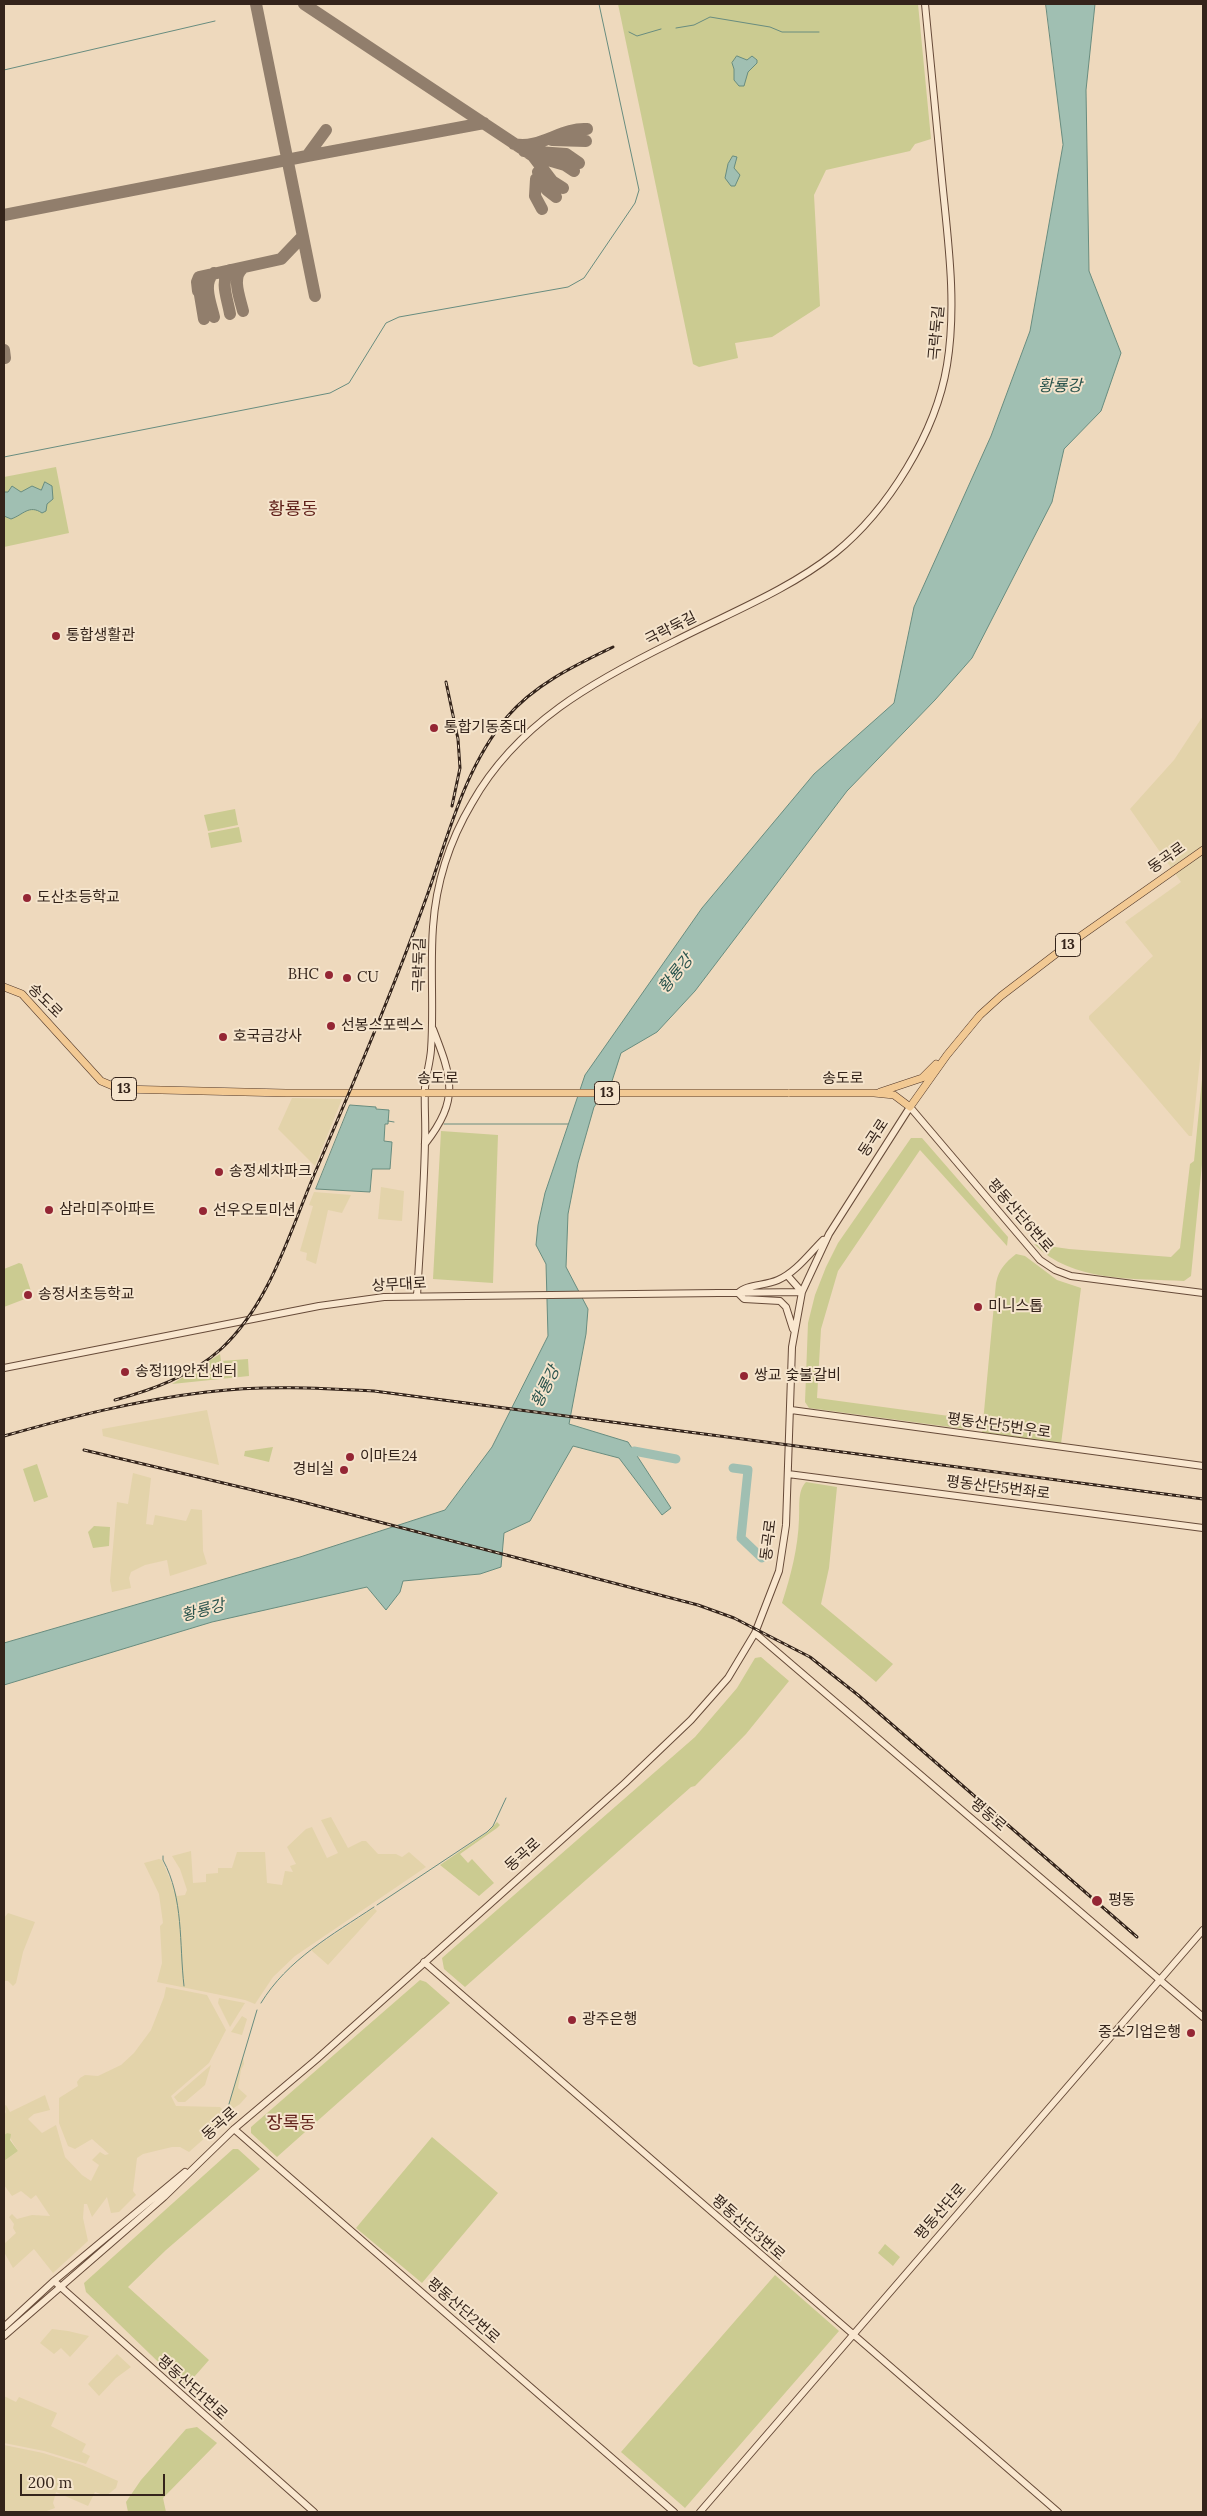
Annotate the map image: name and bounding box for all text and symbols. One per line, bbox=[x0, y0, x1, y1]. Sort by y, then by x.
street label: 극락둑길 bbox=[926, 305, 948, 361]
water label: 황룡강 bbox=[1038, 376, 1082, 396]
district label: 황룡동 bbox=[268, 499, 318, 521]
street label: 극락둑길 bbox=[642, 608, 700, 650]
place label: 통합생활관 bbox=[66, 627, 135, 645]
marker: 통합생활관 bbox=[50, 630, 62, 642]
place label: 통합기동중대 bbox=[444, 719, 527, 737]
marker: 통합기동중대 bbox=[428, 722, 440, 734]
street label: 동곡로 bbox=[1145, 839, 1189, 877]
place label: 도산초등학교 bbox=[37, 889, 120, 907]
marker: 도산초등학교 bbox=[21, 892, 33, 904]
road number: 13 bbox=[1056, 934, 1080, 956]
street label: 극락둑길 bbox=[411, 937, 429, 993]
water label: 황룡강 bbox=[655, 951, 697, 997]
place label: BHC bbox=[288, 966, 319, 984]
marker: BHC bbox=[323, 969, 335, 981]
place label: CU bbox=[357, 969, 379, 987]
marker: CU bbox=[341, 972, 353, 984]
street label: 송도로 bbox=[24, 980, 66, 1022]
place label: 선봉스포렉스 bbox=[341, 1017, 424, 1035]
marker: 선봉스포렉스 bbox=[325, 1020, 337, 1032]
place label: 호국금강사 bbox=[233, 1028, 302, 1046]
marker: 호국금강사 bbox=[217, 1031, 229, 1043]
street label: 송도로 bbox=[417, 1070, 459, 1088]
street label: 송도로 bbox=[822, 1070, 864, 1088]
road number: 13 bbox=[112, 1078, 136, 1100]
road number: 13 bbox=[594, 1082, 620, 1104]
street label: 동곡로 bbox=[855, 1116, 893, 1160]
place label: 송정세차파크 bbox=[229, 1163, 312, 1181]
marker: 송정세차파크 bbox=[213, 1166, 225, 1178]
street label: 평동산단6번로 bbox=[983, 1176, 1057, 1256]
place label: 삼라미주아파트 bbox=[59, 1201, 156, 1219]
place label: 선우오토미션 bbox=[213, 1202, 296, 1220]
marker: 삼라미주아파트 bbox=[43, 1204, 55, 1216]
marker: 선우오토미션 bbox=[197, 1205, 209, 1217]
street label: 상무대로 bbox=[371, 1275, 427, 1295]
place label: 송정서초등학교 bbox=[38, 1286, 135, 1304]
marker: 송정서초등학교 bbox=[22, 1289, 34, 1301]
place label: 미니스톱 bbox=[988, 1298, 1043, 1316]
marker: 미니스톱 bbox=[972, 1301, 984, 1313]
place label: 송정119안전센터 bbox=[135, 1363, 237, 1381]
water label: 황룡강 bbox=[528, 1363, 564, 1411]
marker: 송정119안전센터 bbox=[119, 1366, 131, 1378]
place label: 쌍교 숯불갈비 bbox=[754, 1367, 841, 1385]
marker: 쌍교 숯불갈비 bbox=[738, 1370, 750, 1382]
street label: 평동산단5번우로 bbox=[946, 1410, 1052, 1442]
place label: 이마트24 bbox=[360, 1448, 417, 1466]
marker: 이마트24 bbox=[344, 1451, 356, 1463]
place label: 경비실 bbox=[293, 1461, 334, 1479]
marker: 경비실 bbox=[338, 1464, 350, 1476]
street label: 평동산단5번좌로 bbox=[945, 1473, 1051, 1503]
street label: 동곡로 bbox=[758, 1518, 780, 1562]
water label: 황룡강 bbox=[179, 1596, 227, 1626]
street label: 평동로 bbox=[966, 1795, 1010, 1835]
street label: 동곡로 bbox=[502, 1834, 544, 1876]
place label: 평동 bbox=[1108, 1892, 1136, 1910]
marker: 평동 bbox=[1090, 1894, 1104, 1908]
place label: 광주은행 bbox=[582, 2011, 637, 2029]
marker: 광주은행 bbox=[566, 2014, 578, 2026]
place label: 중소기업은행 bbox=[1098, 2024, 1181, 2042]
marker: 중소기업은행 bbox=[1185, 2027, 1197, 2039]
street label: 동곡로 bbox=[199, 2103, 241, 2145]
district label: 장록동 bbox=[266, 2113, 316, 2135]
street label: 평동산단로 bbox=[912, 2180, 970, 2244]
street label: 평동산단3번로 bbox=[708, 2191, 788, 2265]
street label: 평동산단2번로 bbox=[423, 2274, 503, 2348]
street label: 평동산단1번로 bbox=[153, 2352, 231, 2424]
scale bar bbox=[22, 2464, 168, 2496]
text: 200 m bbox=[28, 2473, 72, 2492]

